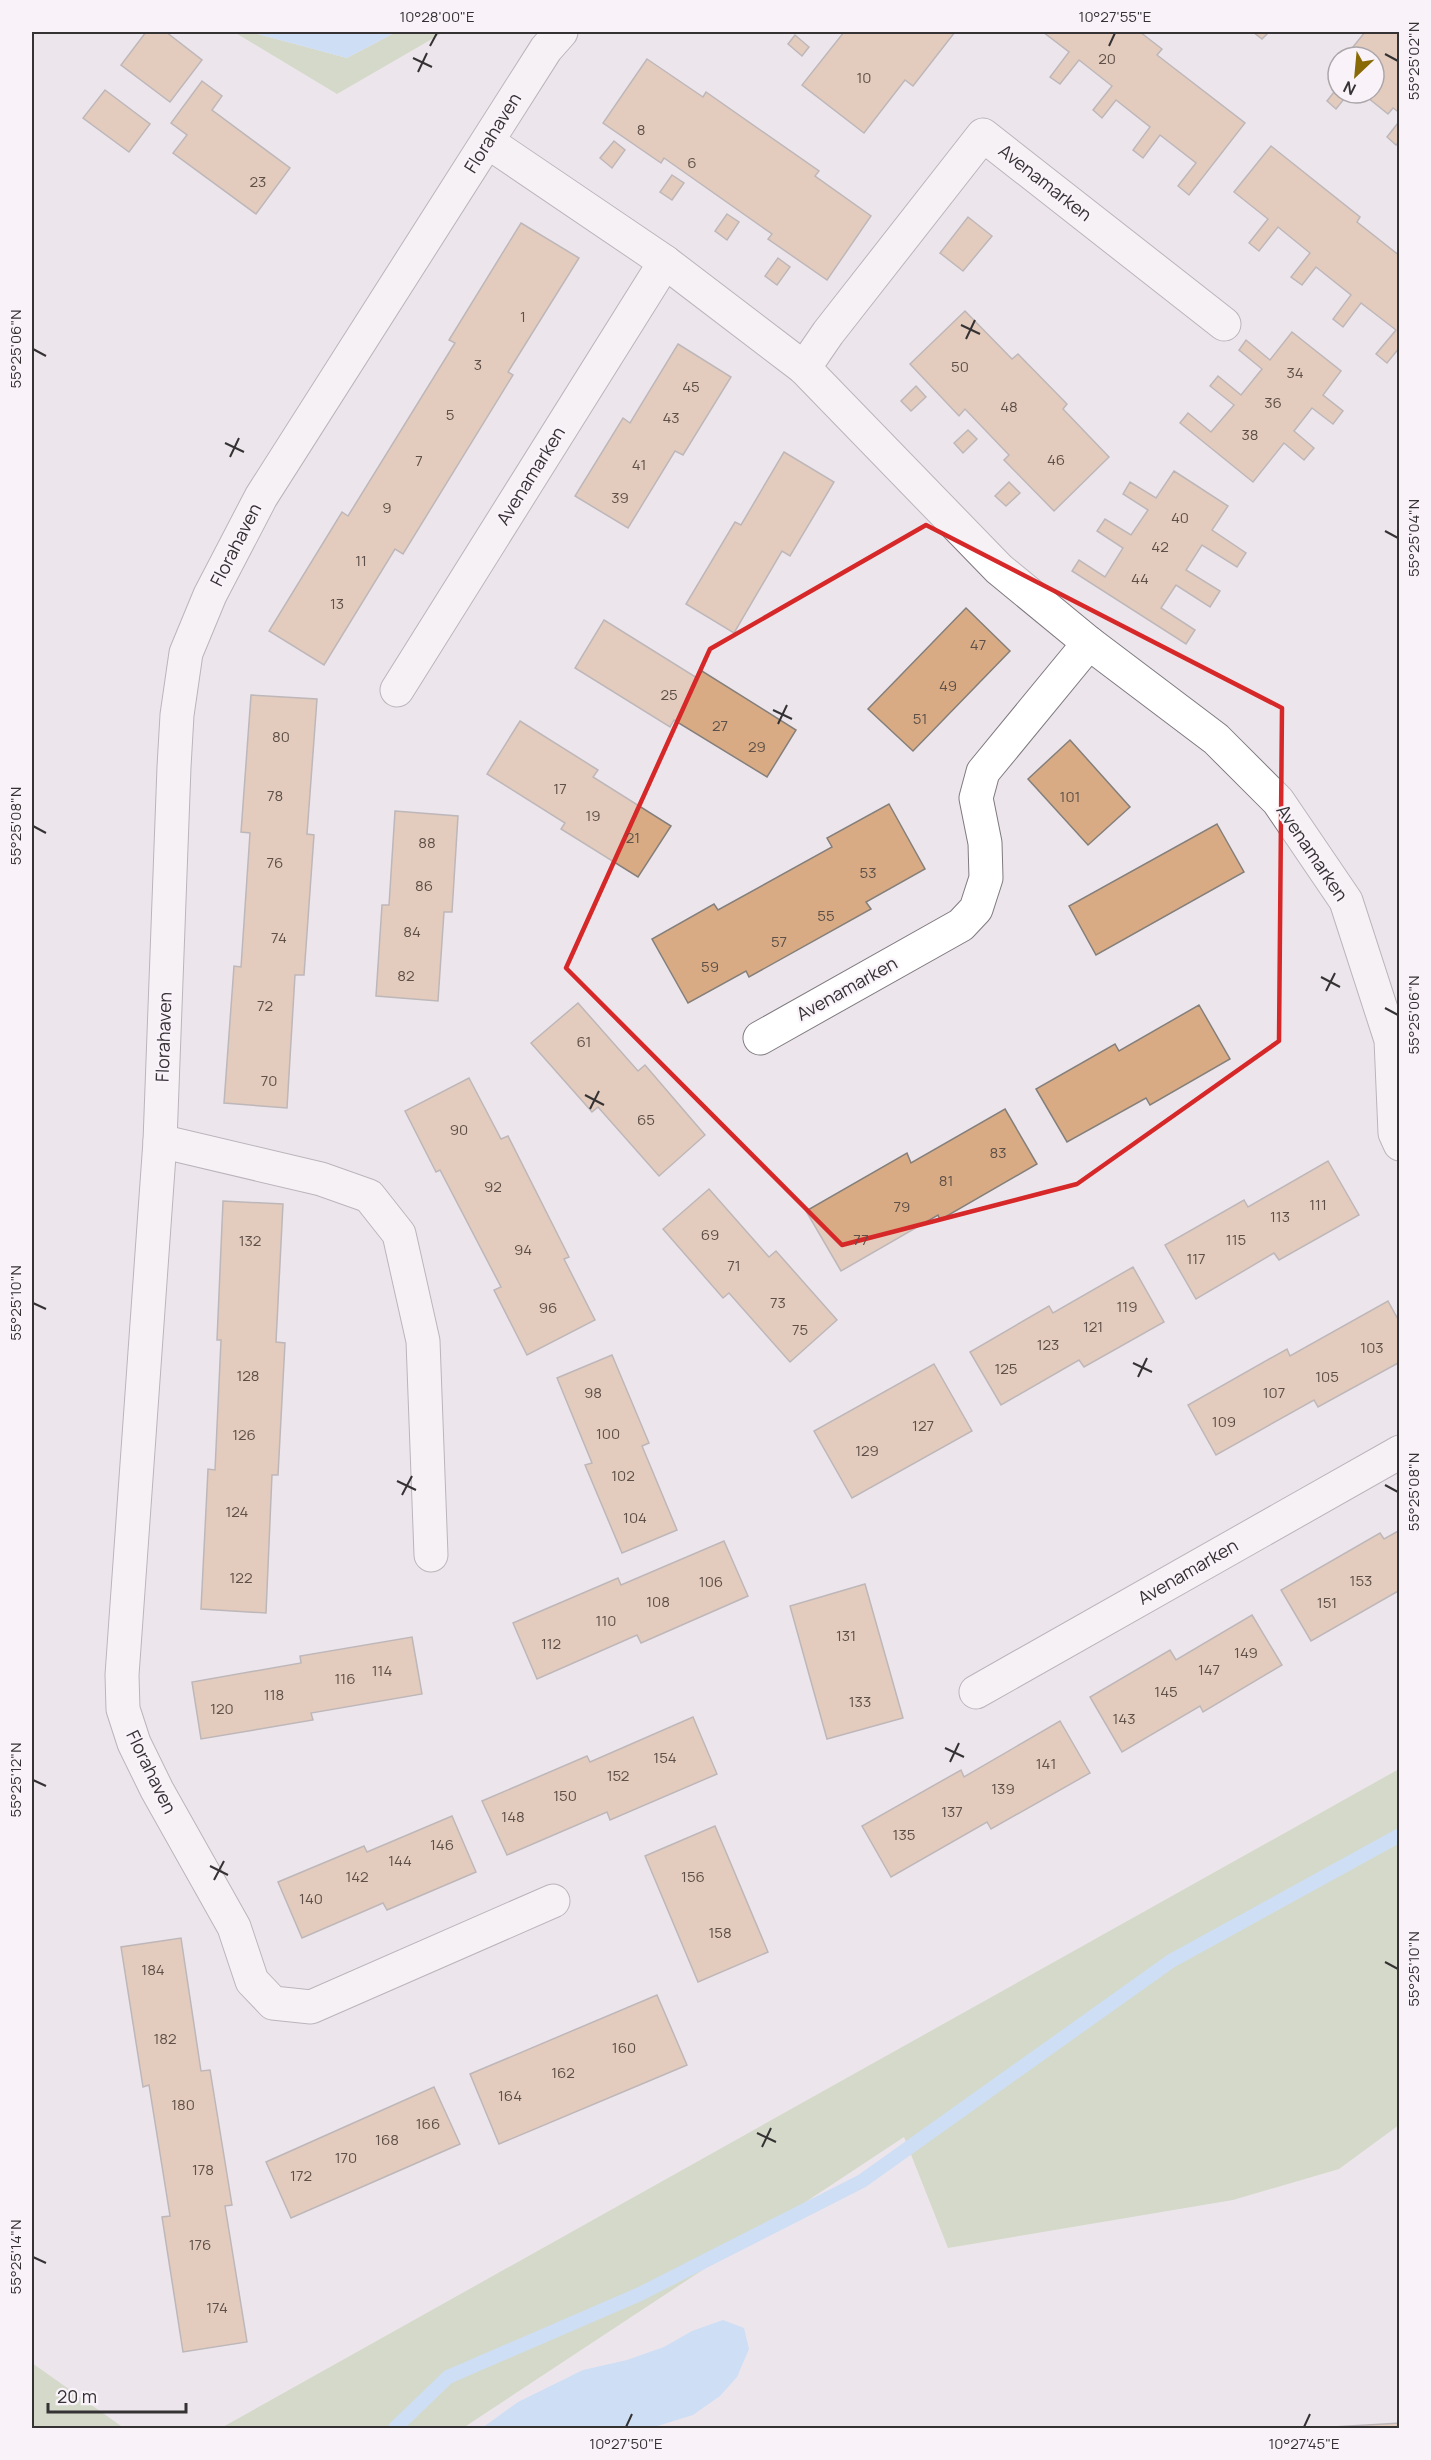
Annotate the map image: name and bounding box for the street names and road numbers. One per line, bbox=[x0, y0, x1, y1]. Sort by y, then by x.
street label: Florahaven bbox=[458, 88, 526, 177]
street label: Avenamarken bbox=[994, 138, 1097, 226]
street label: Avenamarken bbox=[490, 422, 570, 529]
street label: Florahaven bbox=[204, 499, 266, 590]
street label: Avenamarken bbox=[1272, 799, 1354, 906]
street label: Avenamarken bbox=[792, 951, 901, 1026]
street label: Florahaven bbox=[149, 992, 177, 1082]
street label: Avenamarken bbox=[1133, 1533, 1242, 1609]
street label: Florahaven bbox=[121, 1726, 182, 1817]

